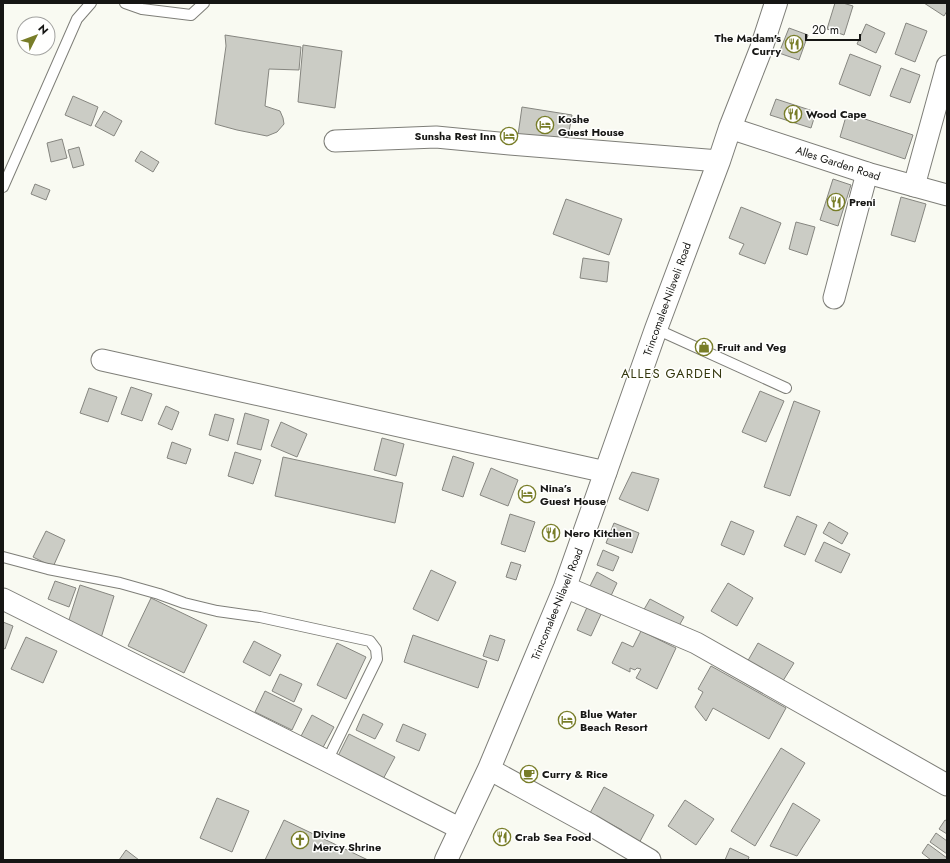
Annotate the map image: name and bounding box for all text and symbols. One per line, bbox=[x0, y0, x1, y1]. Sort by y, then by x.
north arrow bbox=[16, 16, 56, 56]
scale bar bbox=[806, 16, 860, 42]
text: N bbox=[35, 21, 52, 38]
text: 20 m bbox=[812, 21, 839, 39]
place label: The Madam's Curry bbox=[715, 30, 781, 59]
restaurant icon: The Madam's Curry bbox=[784, 34, 804, 54]
restaurant icon: Wood Cape bbox=[783, 104, 803, 124]
place label: Wood Cape bbox=[806, 106, 867, 122]
place label: Koshe Guest House bbox=[558, 111, 624, 140]
hotel icon: Koshe Guest House bbox=[535, 115, 555, 135]
hotel icon: Sunsha Rest Inn bbox=[499, 126, 519, 146]
place label: Sunsha Rest Inn bbox=[415, 128, 496, 144]
street label: Alles Garden Road bbox=[794, 142, 882, 184]
restaurant icon: Preni bbox=[826, 192, 846, 212]
place label: Preni bbox=[849, 194, 876, 210]
street label: Trincomalee-Nilaveli Road bbox=[639, 240, 695, 358]
shop icon: Fruit and Veg bbox=[694, 337, 714, 357]
place label: Fruit and Veg bbox=[717, 339, 786, 355]
district label: ALLES GARDEN bbox=[621, 364, 723, 383]
place label: Nina’s Guest House bbox=[540, 480, 606, 509]
hotel icon: Nina’s Guest House bbox=[517, 484, 537, 504]
restaurant icon: Nero Kitchen bbox=[541, 523, 561, 543]
place label: Nero Kitchen bbox=[564, 525, 632, 541]
street label: Trincomalee-Nilaveli Road bbox=[527, 545, 587, 663]
place label: Blue Water Beach Resort bbox=[580, 706, 648, 735]
hotel icon: Blue Water Beach Resort bbox=[557, 710, 577, 730]
cafe icon: Curry & Rice bbox=[519, 764, 539, 784]
place label: Curry & Rice bbox=[542, 766, 608, 782]
place label: Divine Mercy Shrine bbox=[313, 826, 381, 855]
restaurant icon: Crab Sea Food bbox=[492, 827, 512, 847]
place label: Crab Sea Food bbox=[515, 829, 591, 845]
church icon: Divine Mercy Shrine bbox=[290, 830, 310, 850]

